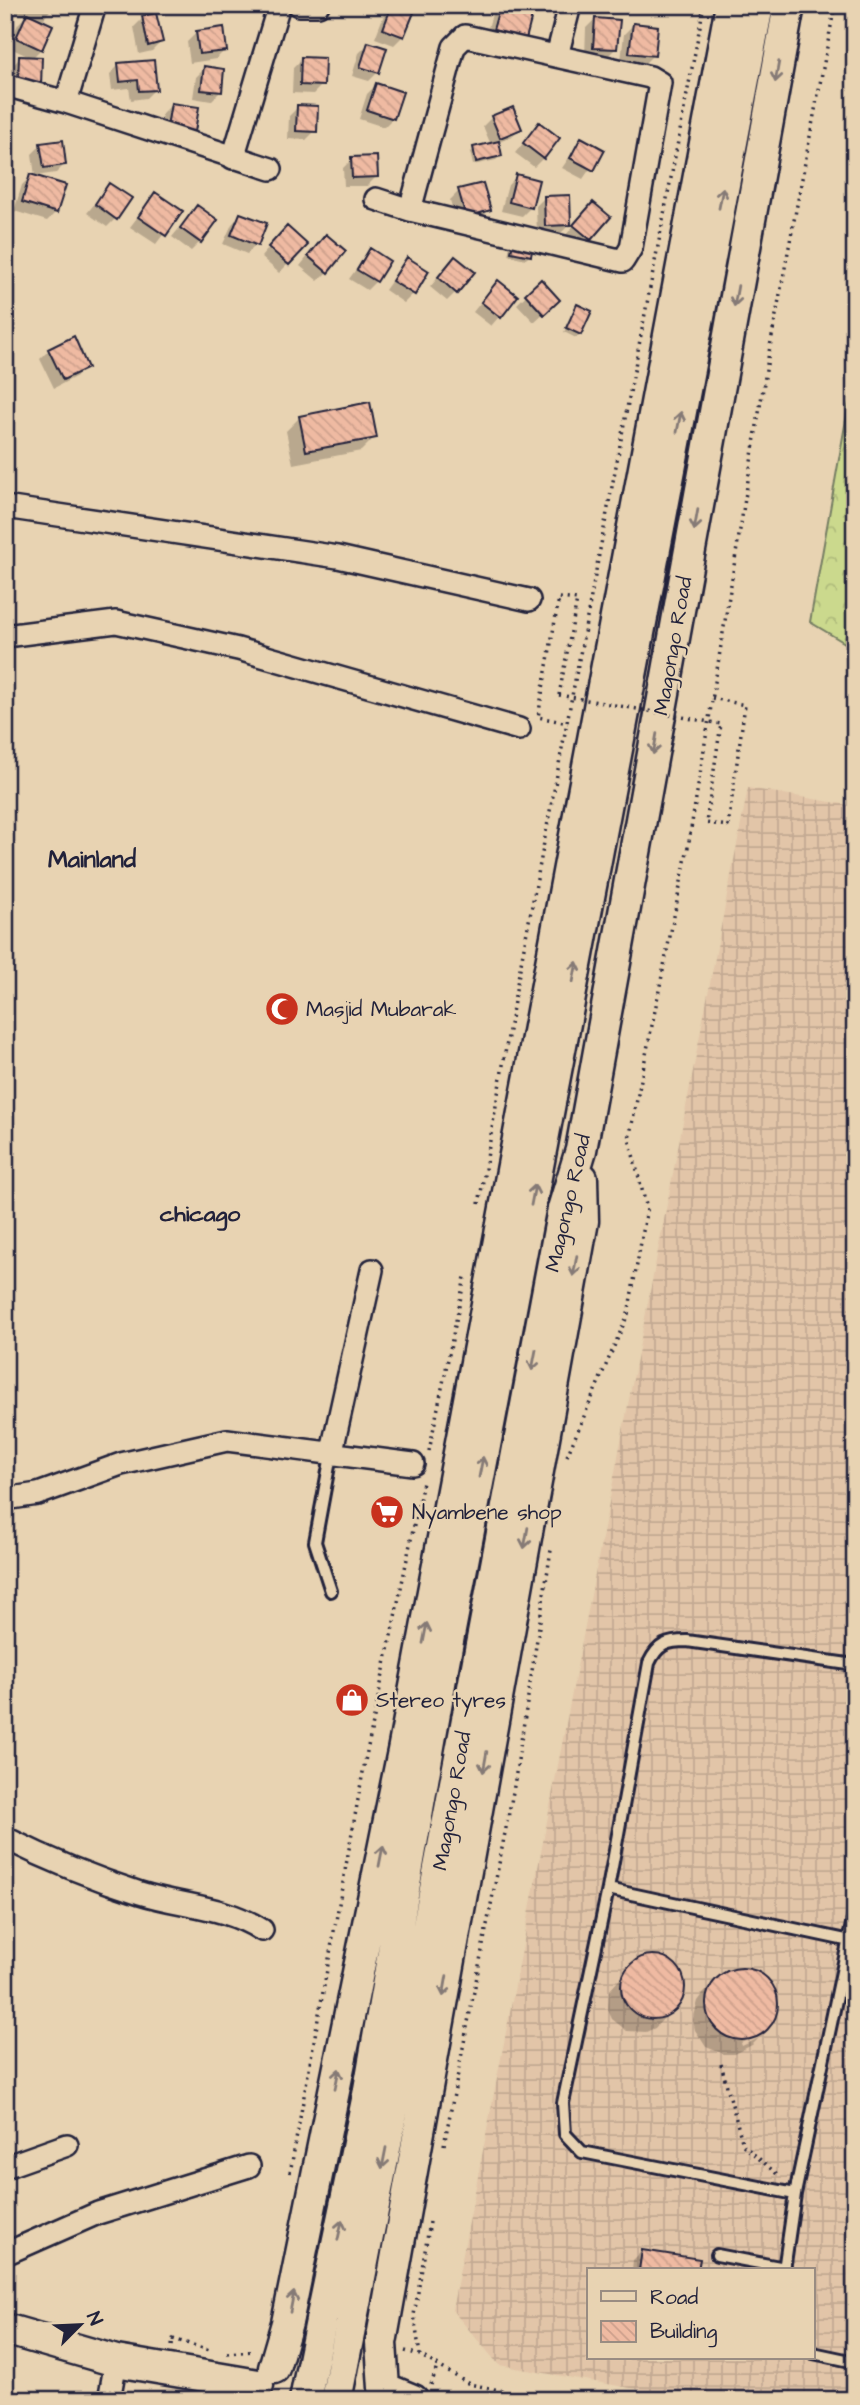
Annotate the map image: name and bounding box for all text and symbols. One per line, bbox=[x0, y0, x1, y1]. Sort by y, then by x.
one-way arrow bbox=[770, 60, 783, 83]
one-way arrow bbox=[715, 187, 729, 210]
one-way arrow bbox=[729, 284, 743, 307]
one-way arrow bbox=[673, 411, 687, 434]
one-way arrow bbox=[688, 508, 702, 531]
street label: Magongo Road bbox=[647, 574, 701, 718]
one-way arrow bbox=[648, 732, 661, 755]
district label: Mainland bbox=[48, 843, 137, 877]
one-way arrow bbox=[569, 961, 583, 984]
mosque icon: Masjid Mubarak bbox=[263, 990, 301, 1028]
place label: Masjid Mubarak bbox=[306, 995, 456, 1024]
street label: Magongo Road bbox=[538, 1131, 600, 1275]
one-way arrow bbox=[527, 1184, 540, 1207]
district label: chicago bbox=[160, 1198, 240, 1231]
one-way arrow bbox=[567, 1254, 581, 1277]
one-way arrow bbox=[527, 1348, 541, 1371]
one-way arrow bbox=[475, 1456, 489, 1479]
supermarket icon: Nyambene shop bbox=[368, 1493, 406, 1531]
place label: Nyambene shop bbox=[412, 1498, 562, 1529]
one-way arrow bbox=[518, 1527, 532, 1549]
one-way arrow bbox=[419, 1622, 432, 1645]
shop icon: Stereo tyres bbox=[333, 1681, 371, 1719]
place label: Stereo tyres bbox=[376, 1686, 506, 1717]
street label: Magongo Road bbox=[426, 1729, 480, 1873]
one-way arrow bbox=[478, 1750, 492, 1773]
one-way arrow bbox=[375, 1845, 389, 1868]
one-way arrow bbox=[438, 1974, 451, 1997]
one-way arrow bbox=[330, 2068, 344, 2091]
one-way arrow bbox=[377, 2146, 391, 2169]
one-way arrow bbox=[333, 2219, 347, 2242]
legend bbox=[587, 2268, 814, 2360]
text: Road bbox=[650, 2283, 698, 2312]
north arrow bbox=[46, 2290, 116, 2360]
one-way arrow bbox=[285, 2291, 299, 2314]
text: N bbox=[79, 2308, 109, 2330]
text: Building bbox=[650, 2317, 718, 2348]

